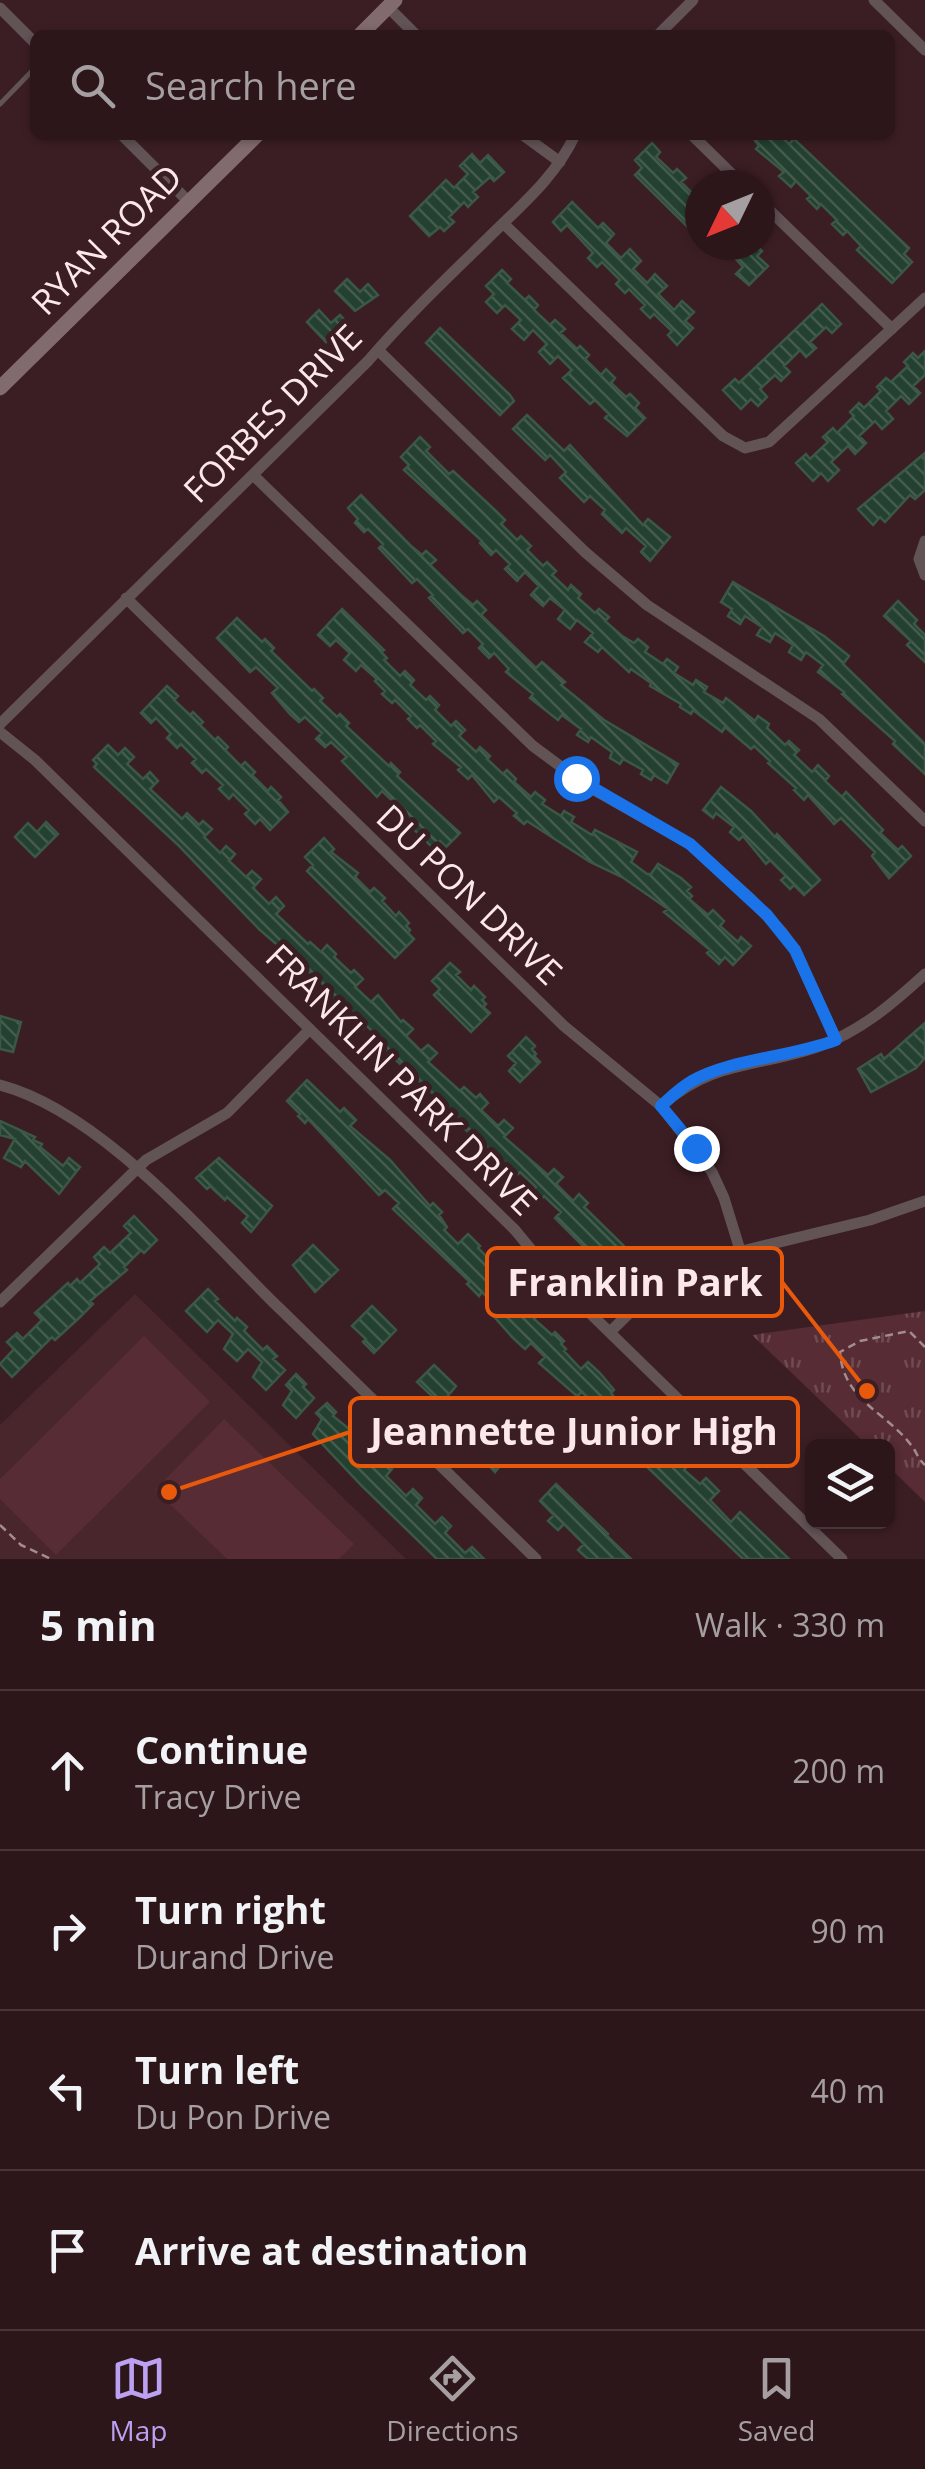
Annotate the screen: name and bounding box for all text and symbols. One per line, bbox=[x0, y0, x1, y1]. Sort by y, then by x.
search box bbox=[30, 30, 895, 140]
icon: search bbox=[65, 58, 120, 113]
text: Search here bbox=[145, 59, 357, 111]
street label: RYAN ROAD bbox=[20, 153, 192, 325]
north arrow bbox=[685, 170, 775, 260]
street label: FORBES DRIVE bbox=[172, 313, 371, 512]
route start bbox=[554, 756, 600, 802]
street label: DU PON DRIVE bbox=[367, 793, 573, 994]
street label: FRANKLIN PARK DRIVE bbox=[256, 933, 548, 1225]
route end bbox=[674, 1126, 720, 1172]
callout: Franklin Park bbox=[487, 1248, 782, 1316]
text: Franklin Park bbox=[507, 1255, 763, 1307]
callout: Jeannette Junior High bbox=[350, 1398, 798, 1466]
text: Jeannette Junior High bbox=[367, 1404, 778, 1456]
map controls bbox=[805, 1439, 895, 1529]
button: layers bbox=[805, 1439, 895, 1529]
text: 5 min bbox=[40, 1596, 157, 1653]
text: Walk · 330 m bbox=[695, 1603, 885, 1646]
text: Continue bbox=[135, 1723, 308, 1775]
icon: ahead bbox=[40, 1743, 95, 1798]
text: 200 m bbox=[792, 1749, 885, 1792]
text: Tracy Drive bbox=[135, 1775, 301, 1818]
text: Turn right bbox=[135, 1883, 326, 1935]
icon: right bbox=[40, 1903, 95, 1958]
text: 90 m bbox=[810, 1909, 885, 1952]
text: Durand Drive bbox=[135, 1935, 335, 1978]
text: Turn left bbox=[135, 2043, 299, 2095]
icon: left bbox=[40, 2063, 95, 2118]
text: 40 m bbox=[810, 2069, 885, 2112]
text: Du Pon Drive bbox=[135, 2095, 331, 2138]
icon: arrive bbox=[40, 2223, 95, 2278]
text: Arrive at destination bbox=[135, 2224, 529, 2276]
tab: Map bbox=[109, 2351, 167, 2449]
tab: Directions bbox=[386, 2351, 519, 2449]
tab: Saved bbox=[738, 2351, 815, 2449]

